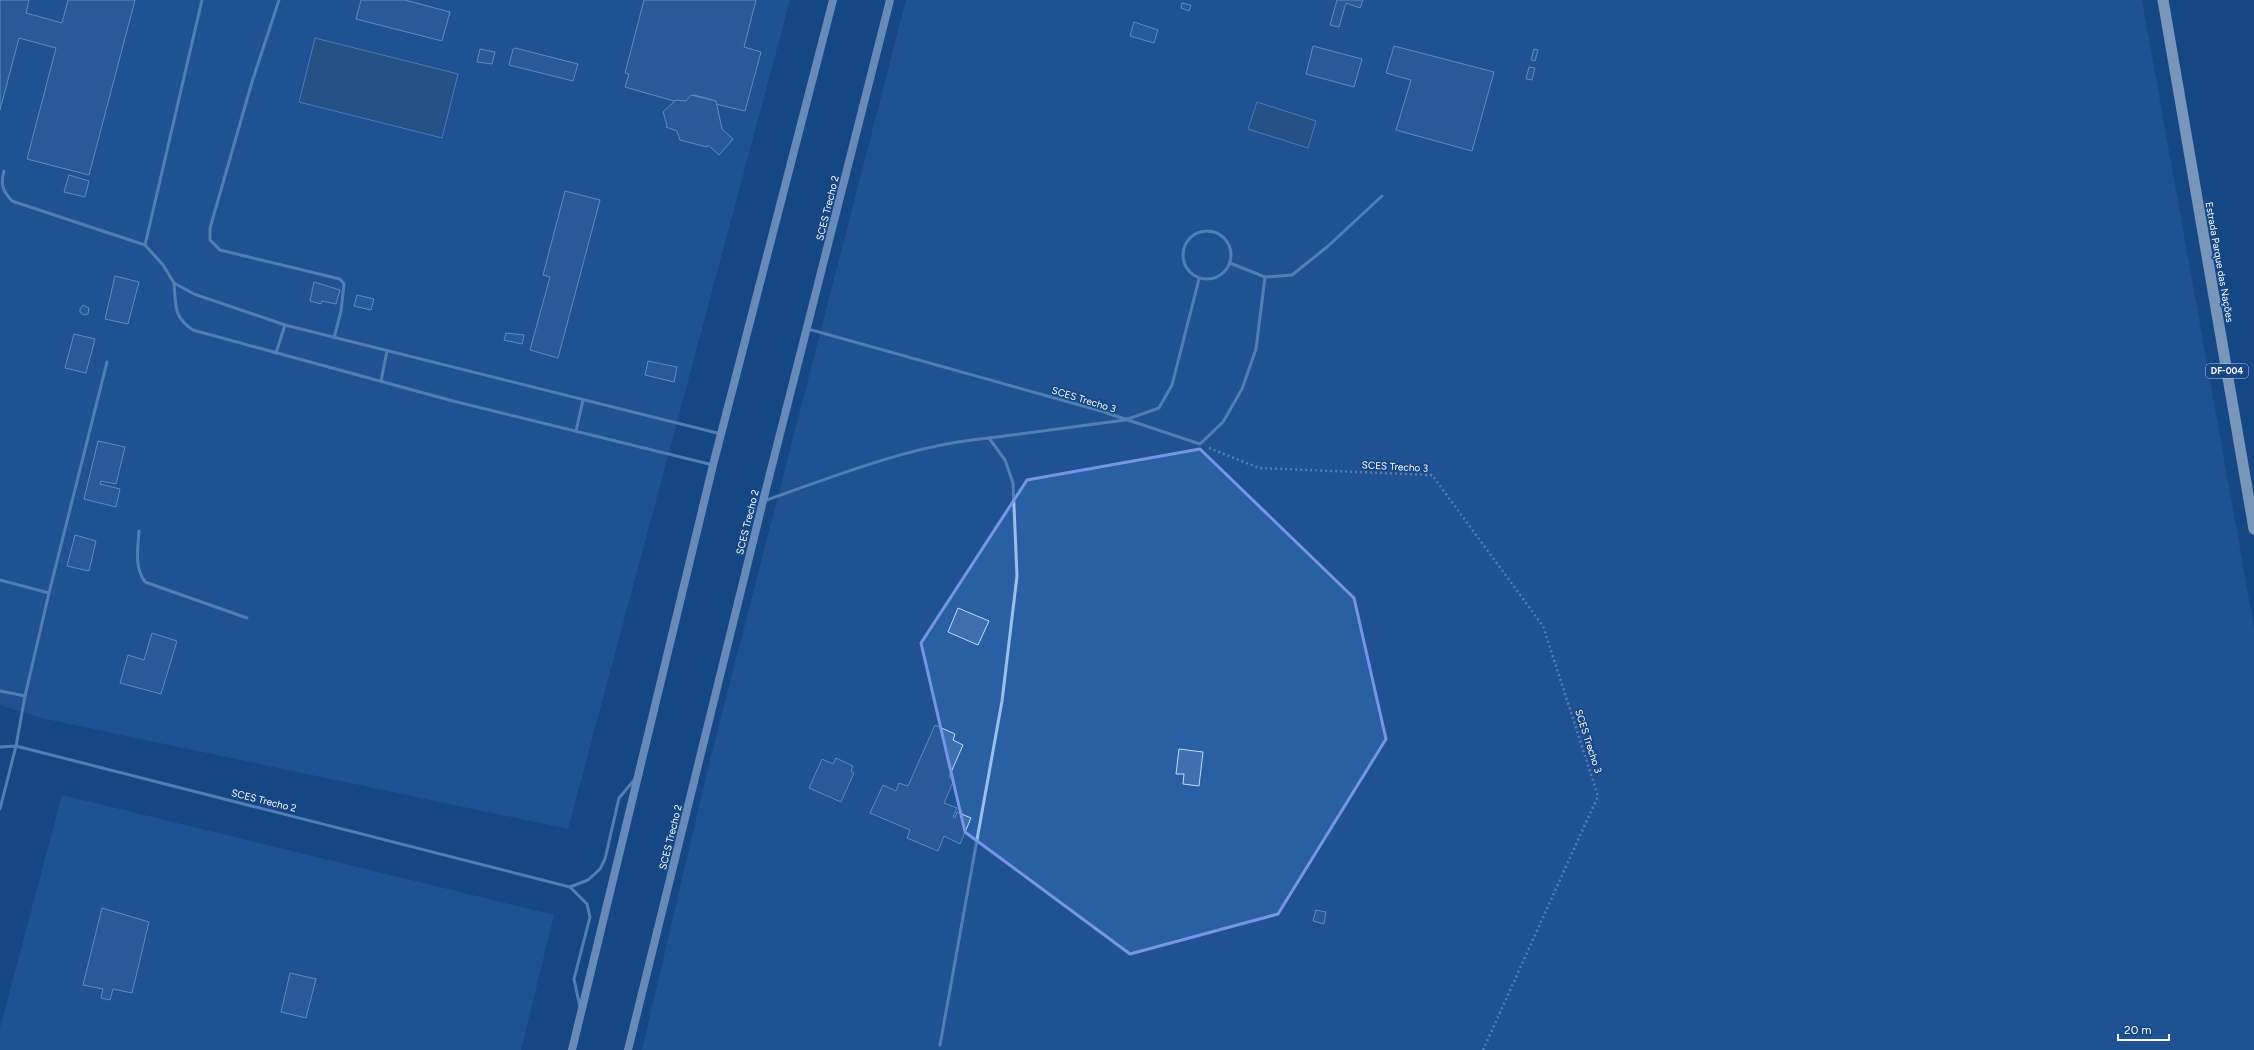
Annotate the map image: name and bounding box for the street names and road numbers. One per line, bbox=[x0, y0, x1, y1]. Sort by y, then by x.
street label: SCES Trecho 2 bbox=[813, 174, 842, 242]
street label: Estrada Parque das Nações bbox=[2203, 201, 2237, 324]
road number: DF-004 bbox=[2206, 364, 2248, 378]
street label: SCES Trecho 3 bbox=[1050, 384, 1118, 415]
street label: SCES Trecho 3 bbox=[1361, 458, 1429, 475]
street label: SCES Trecho 2 bbox=[733, 488, 762, 556]
street label: SCES Trecho 3 bbox=[1572, 708, 1605, 775]
street label: SCES Trecho 2 bbox=[230, 786, 298, 815]
street label: SCES Trecho 2 bbox=[656, 803, 685, 871]

